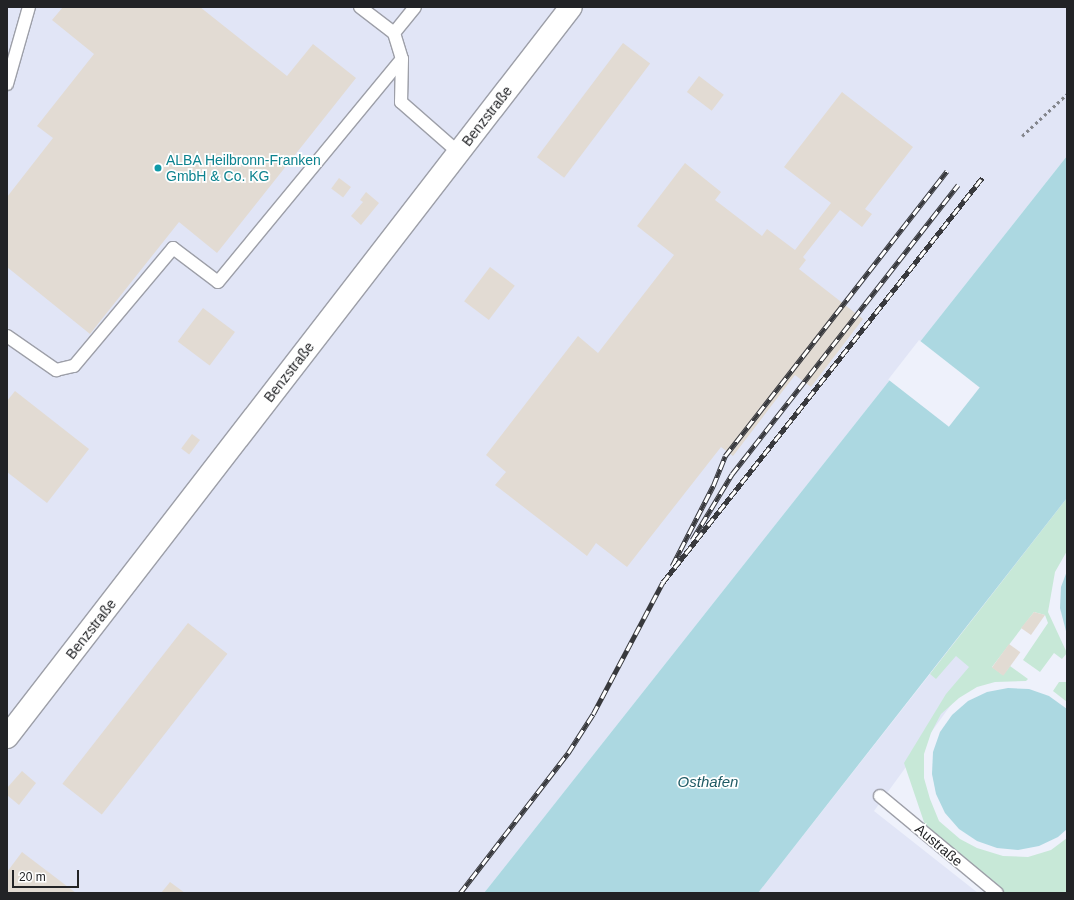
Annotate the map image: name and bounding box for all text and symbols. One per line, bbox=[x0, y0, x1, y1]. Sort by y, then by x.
street label: Benzstraße bbox=[458, 83, 516, 149]
place label: ALBA Heilbronn-Franken GmbH & Co. KG bbox=[166, 152, 322, 184]
marker: ALBA Heilbronn-Franken GmbH & Co. KG bbox=[153, 163, 163, 173]
street label: Benzstraße bbox=[260, 339, 318, 405]
street label: Benzstraße bbox=[62, 596, 120, 662]
water label: Osthafen bbox=[678, 773, 738, 791]
street label: Austraße bbox=[912, 820, 966, 870]
scale bar bbox=[14, 862, 81, 888]
text: 20 m bbox=[19, 870, 46, 884]

